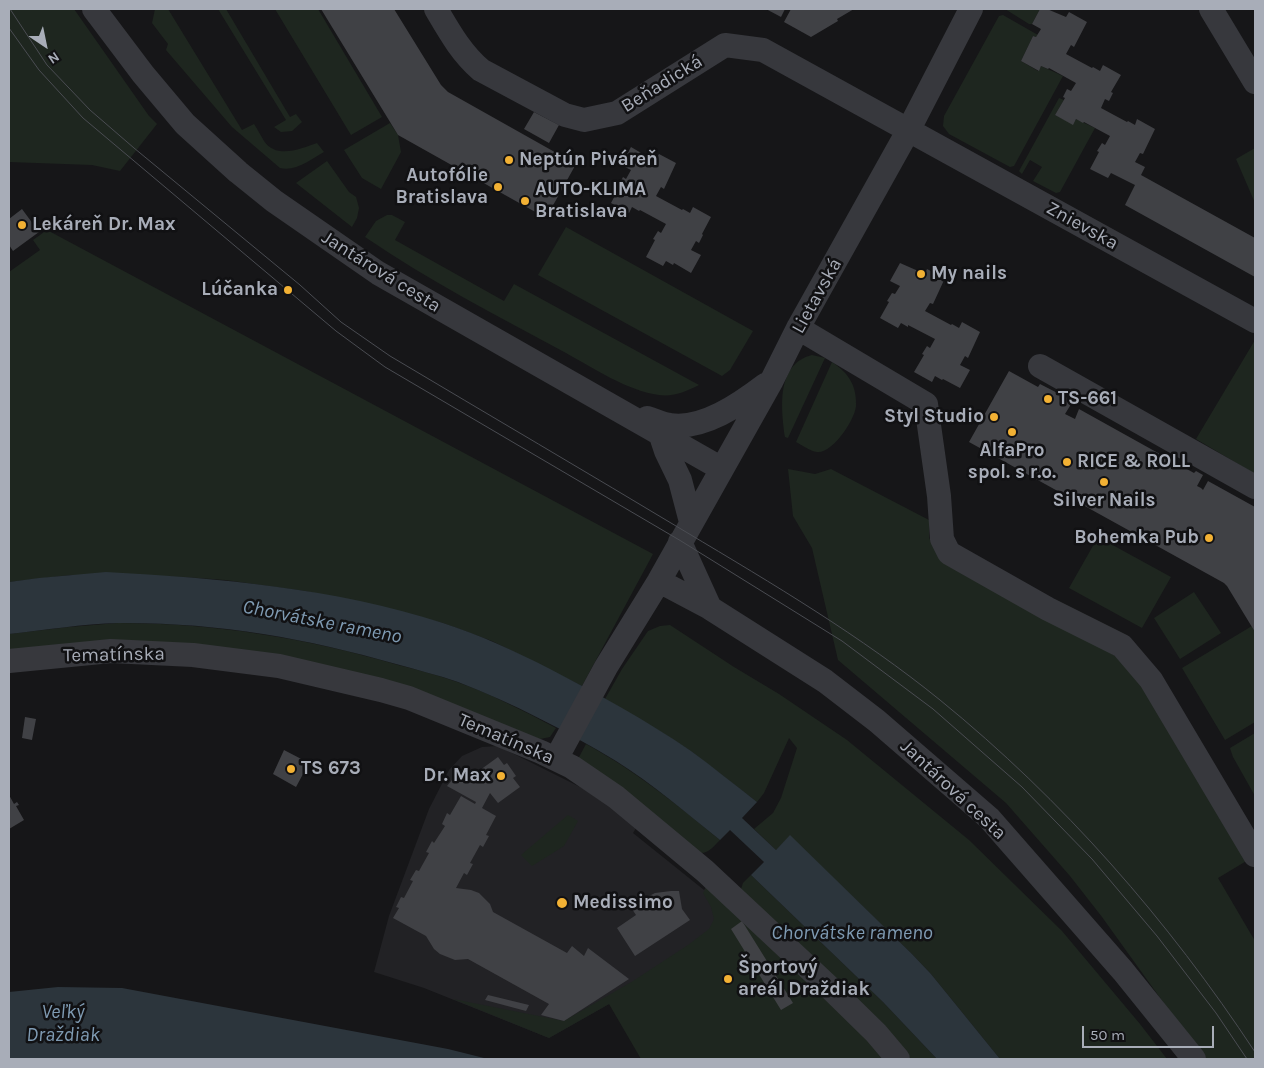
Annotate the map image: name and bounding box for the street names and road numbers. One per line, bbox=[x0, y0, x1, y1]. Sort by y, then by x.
street label: Beňadická bbox=[617, 50, 707, 118]
street label: Znievska bbox=[1042, 197, 1122, 255]
street label: Jantárová cesta bbox=[317, 226, 445, 318]
street label: Lietavská bbox=[787, 254, 847, 338]
street label: Tematínska bbox=[63, 643, 165, 667]
street label: Tematínska bbox=[455, 709, 557, 769]
street label: Jantárová cesta bbox=[895, 735, 1011, 845]

